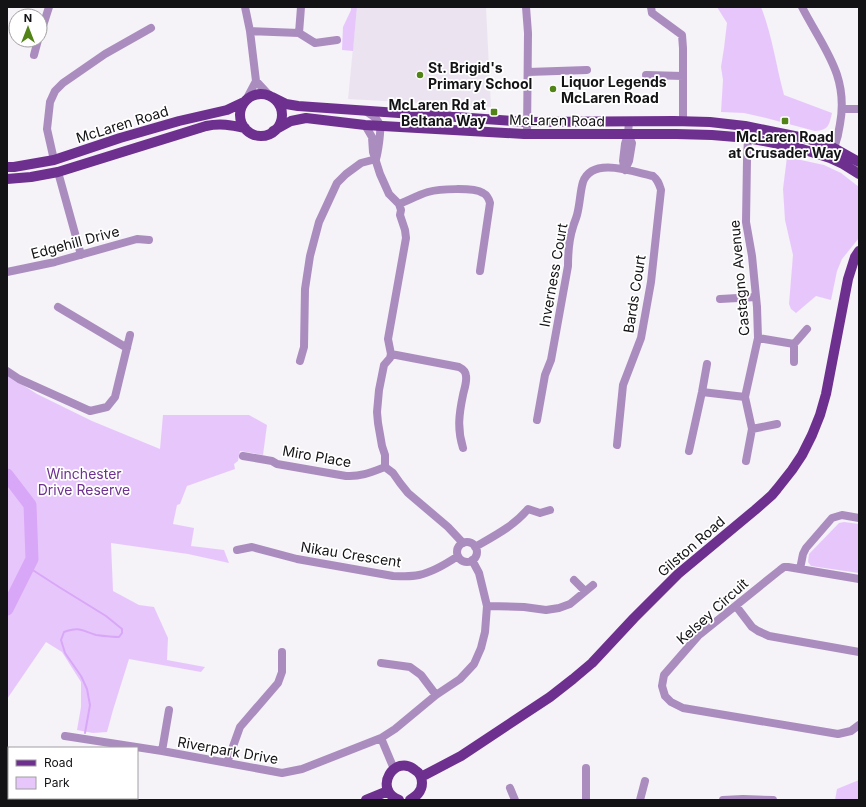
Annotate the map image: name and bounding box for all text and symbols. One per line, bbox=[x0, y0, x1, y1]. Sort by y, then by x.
north arrow bbox=[8, 8, 48, 48]
text: N bbox=[24, 11, 32, 25]
place label: St. Brigid's Primary School bbox=[428, 59, 532, 92]
marker: St. Brigid's Primary School bbox=[415, 70, 425, 80]
place label: Liquor Legends McLaren Road bbox=[561, 73, 667, 106]
marker: Liquor Legends McLaren Road bbox=[548, 84, 558, 94]
place label: McLaren Rd at Beltana Way bbox=[389, 96, 487, 129]
street label: McLaren Road bbox=[74, 102, 170, 146]
marker: McLaren Rd at Beltana Way bbox=[489, 107, 499, 117]
street label: McLaren Road bbox=[509, 111, 605, 129]
marker: McLaren Road at Crusader Way bbox=[780, 116, 790, 126]
place label: McLaren Road at Crusader Way bbox=[728, 128, 842, 161]
street label: Castagno Avenue bbox=[725, 219, 753, 337]
street label: Inverness Court bbox=[535, 221, 571, 328]
street label: Edgehill Drive bbox=[29, 222, 121, 262]
street label: Bards Court bbox=[619, 253, 649, 334]
street label: Miro Place bbox=[281, 442, 353, 470]
park label: Winchester Drive Reserve bbox=[38, 465, 130, 498]
street label: Gilston Road bbox=[654, 512, 728, 580]
street label: Nikau Crescent bbox=[300, 538, 403, 570]
street label: Kelsey Circuit bbox=[673, 574, 752, 648]
street label: Riverpark Drive bbox=[176, 733, 280, 767]
legend bbox=[8, 747, 138, 799]
text: Road bbox=[44, 755, 73, 770]
text: Park bbox=[44, 775, 70, 790]

